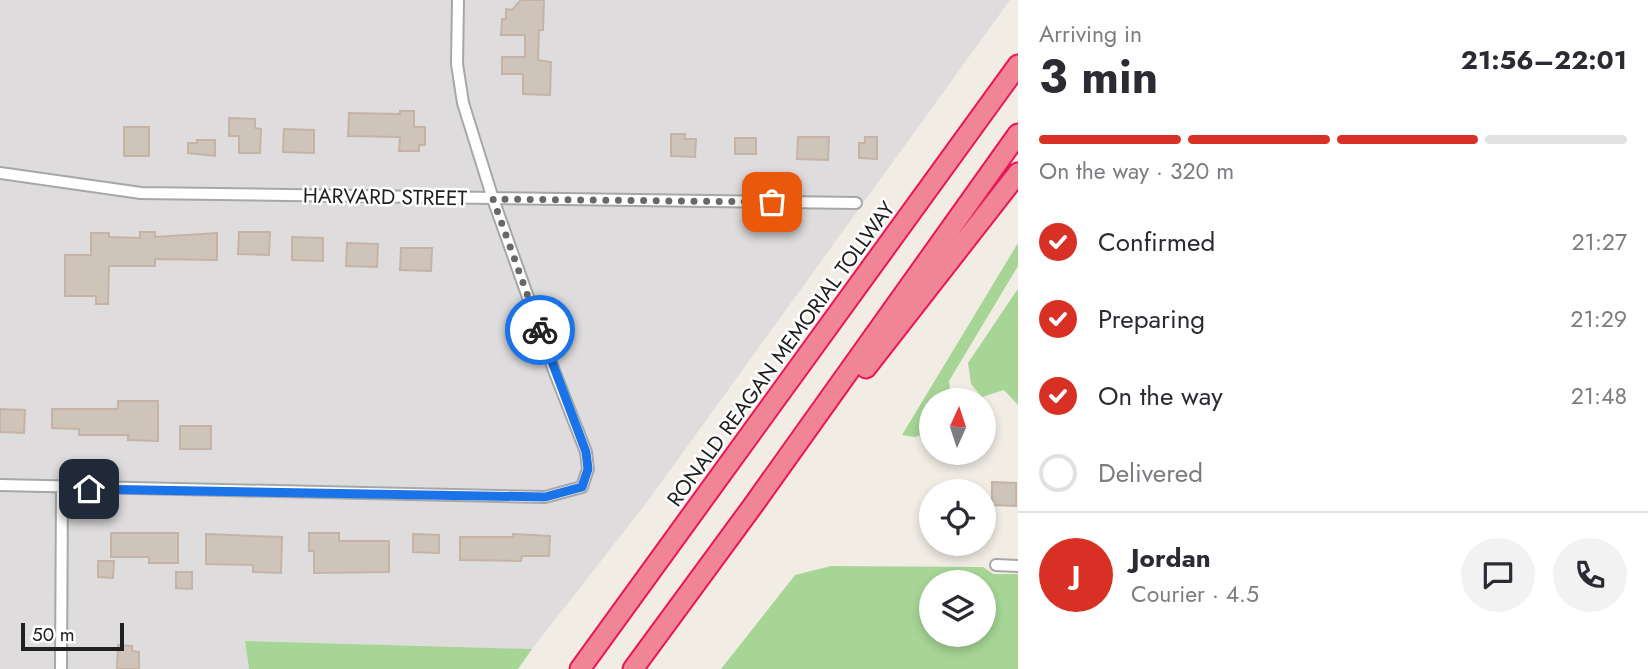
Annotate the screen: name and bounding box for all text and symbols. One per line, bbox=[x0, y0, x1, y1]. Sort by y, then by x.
text: Arriving in bbox=[1039, 17, 1142, 51]
text: 21:56–22:01 bbox=[1461, 41, 1627, 79]
text: 3 min bbox=[1039, 44, 1158, 110]
text: On the way · 320 m bbox=[1039, 154, 1234, 188]
pin bbox=[742, 172, 802, 232]
street label: HARVARD STREET bbox=[303, 181, 468, 213]
icon: bag bbox=[753, 183, 791, 221]
street label: RONALD REAGAN MEMORIAL TOLLWAY bbox=[660, 195, 902, 513]
icon: check bbox=[1039, 223, 1077, 261]
text: Confirmed bbox=[1098, 223, 1215, 261]
text: 21:27 bbox=[1572, 225, 1627, 259]
courier bbox=[505, 295, 575, 365]
icon: check bbox=[1039, 300, 1077, 338]
text: Preparing bbox=[1098, 300, 1205, 338]
text: 21:29 bbox=[1570, 302, 1627, 336]
icon: bike bbox=[521, 311, 559, 349]
icon: check bbox=[1039, 377, 1077, 415]
text: On the way bbox=[1098, 377, 1223, 415]
text: 21:48 bbox=[1571, 379, 1627, 413]
north arrow bbox=[919, 388, 996, 466]
map controls bbox=[919, 388, 996, 647]
text: Delivered bbox=[1098, 454, 1203, 492]
pin bbox=[59, 459, 119, 519]
icon: home bbox=[70, 470, 108, 508]
button: locate bbox=[919, 479, 996, 556]
button: chat bbox=[1461, 538, 1535, 612]
button: phone bbox=[1553, 538, 1627, 612]
text: Jordan bbox=[1131, 539, 1211, 577]
text: J bbox=[1072, 556, 1080, 594]
button: layers bbox=[919, 570, 996, 647]
text: Courier · 4.5 bbox=[1131, 577, 1259, 611]
scale bar bbox=[21, 620, 124, 652]
text: 50 m bbox=[32, 621, 75, 648]

